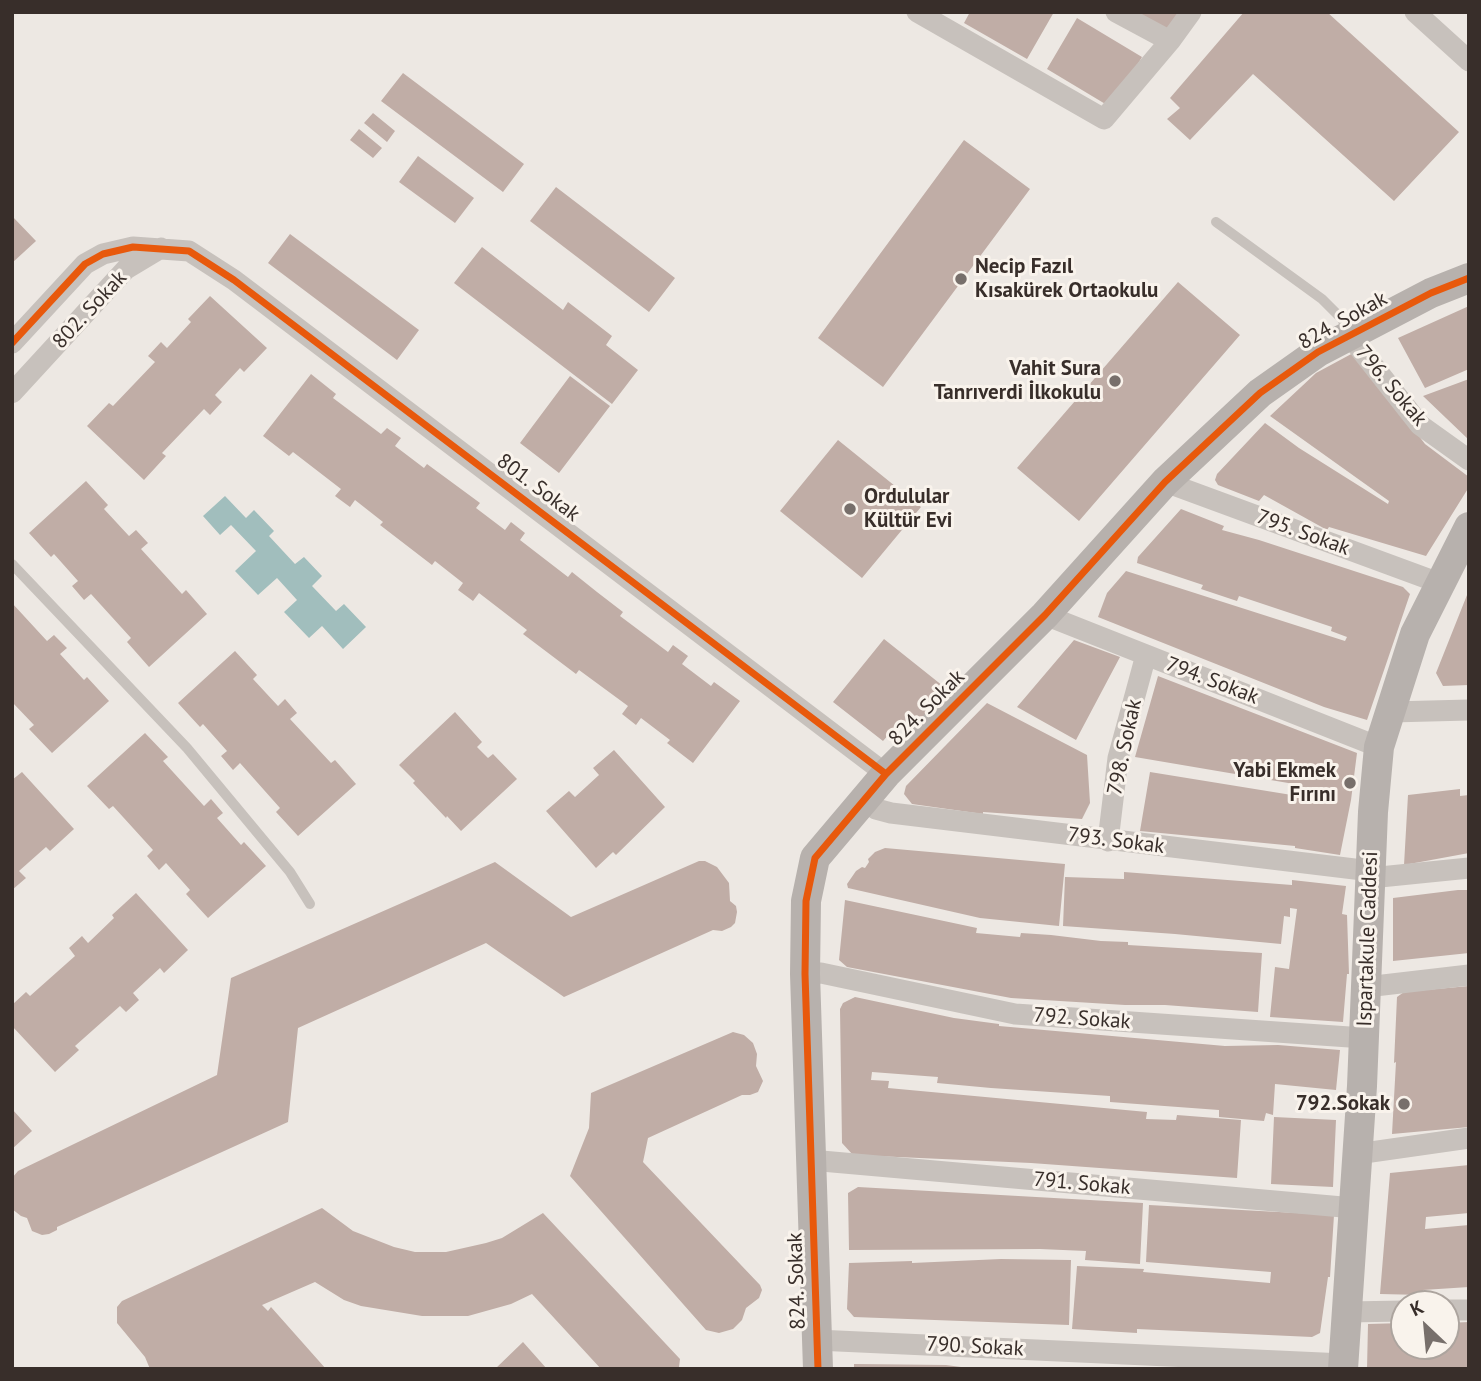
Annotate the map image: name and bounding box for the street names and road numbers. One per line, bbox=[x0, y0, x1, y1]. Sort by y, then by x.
street label: 802. Sokak bbox=[48, 266, 132, 354]
street label: 824. Sokak bbox=[1294, 286, 1392, 356]
street label: 796. Sokak bbox=[1350, 341, 1432, 431]
street label: 801. Sokak bbox=[492, 449, 584, 527]
street label: 795. Sokak bbox=[1253, 505, 1353, 561]
street label: 794. Sokak bbox=[1162, 652, 1262, 710]
street label: 824. Sokak bbox=[884, 665, 970, 751]
street label: 798. Sokak bbox=[1103, 697, 1147, 797]
street label: 793. Sokak bbox=[1066, 823, 1166, 859]
street label: Ispartakule Caddesi bbox=[1352, 851, 1384, 1027]
street label: 792. Sokak bbox=[1033, 1003, 1131, 1035]
street label: 791. Sokak bbox=[1032, 1167, 1132, 1201]
street label: 824. Sokak bbox=[783, 1232, 811, 1330]
street label: 790. Sokak bbox=[926, 1332, 1024, 1362]

